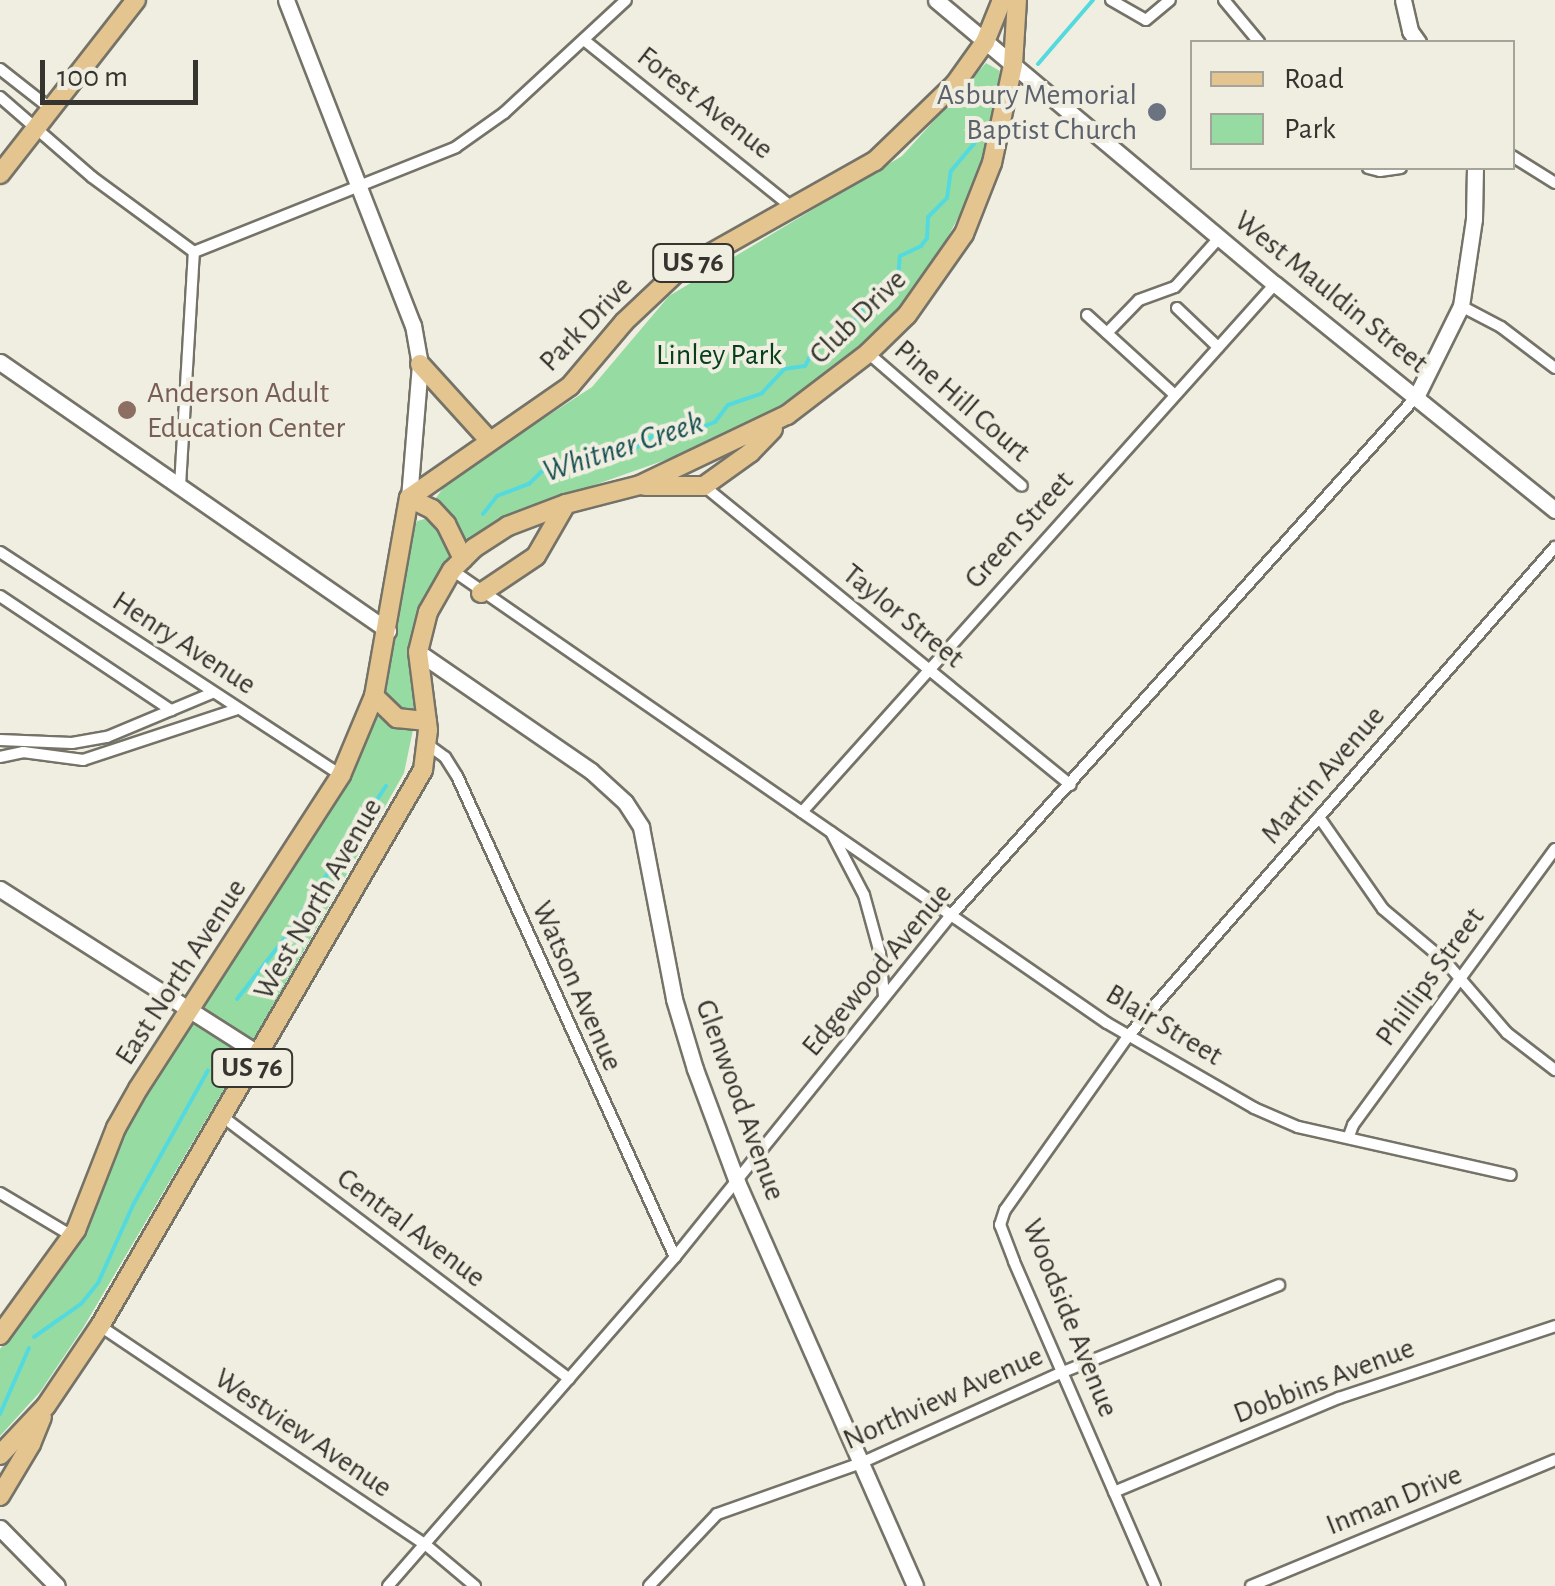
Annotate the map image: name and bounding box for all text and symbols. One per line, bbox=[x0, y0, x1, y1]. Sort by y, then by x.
street label: Forest Avenue bbox=[630, 39, 780, 167]
scale bar bbox=[45, 40, 202, 102]
legend bbox=[1190, 40, 1515, 170]
text: 100 m bbox=[57, 62, 128, 92]
text: Road bbox=[1284, 64, 1344, 94]
place label: Asbury Memorial Baptist Church bbox=[937, 77, 1137, 148]
marker: Asbury Memorial Baptist Church bbox=[1146, 101, 1168, 123]
text: Park bbox=[1284, 114, 1336, 144]
street label: West Mauldin Street bbox=[1227, 203, 1435, 381]
road number: US 76 bbox=[650, 240, 736, 286]
street label: Club Drive bbox=[802, 262, 914, 372]
street label: Park Drive bbox=[532, 269, 640, 379]
street label: Pine Hill Court bbox=[887, 332, 1037, 470]
park label: Linley Park bbox=[656, 337, 782, 373]
place label: Anderson Adult Education Center bbox=[147, 375, 345, 446]
marker: Anderson Adult Education Center bbox=[116, 399, 138, 421]
water label: Whitner Creek bbox=[538, 403, 708, 491]
street label: Green Street bbox=[957, 464, 1081, 596]
street label: Taylor Street bbox=[835, 556, 971, 676]
street label: Henry Avenue bbox=[105, 583, 263, 703]
street label: Martin Avenue bbox=[1253, 699, 1393, 851]
street label: West North Avenue bbox=[246, 792, 390, 1006]
street label: East North Avenue bbox=[107, 872, 255, 1072]
street label: Edgewood Avenue bbox=[794, 876, 960, 1064]
street label: Watson Avenue bbox=[524, 896, 630, 1076]
street label: Phillips Street bbox=[1368, 901, 1492, 1053]
street label: Blair Street bbox=[1099, 976, 1229, 1074]
street label: Glenwood Avenue bbox=[687, 995, 793, 1205]
road number: US 76 bbox=[210, 1045, 294, 1091]
street label: Central Avenue bbox=[330, 1160, 492, 1296]
street label: Woodside Avenue bbox=[1014, 1214, 1126, 1422]
street label: Dobbins Avenue bbox=[1228, 1330, 1420, 1432]
street label: Northview Avenue bbox=[837, 1338, 1049, 1458]
street label: Westview Avenue bbox=[207, 1360, 399, 1506]
street label: Inman Drive bbox=[1321, 1456, 1467, 1544]

